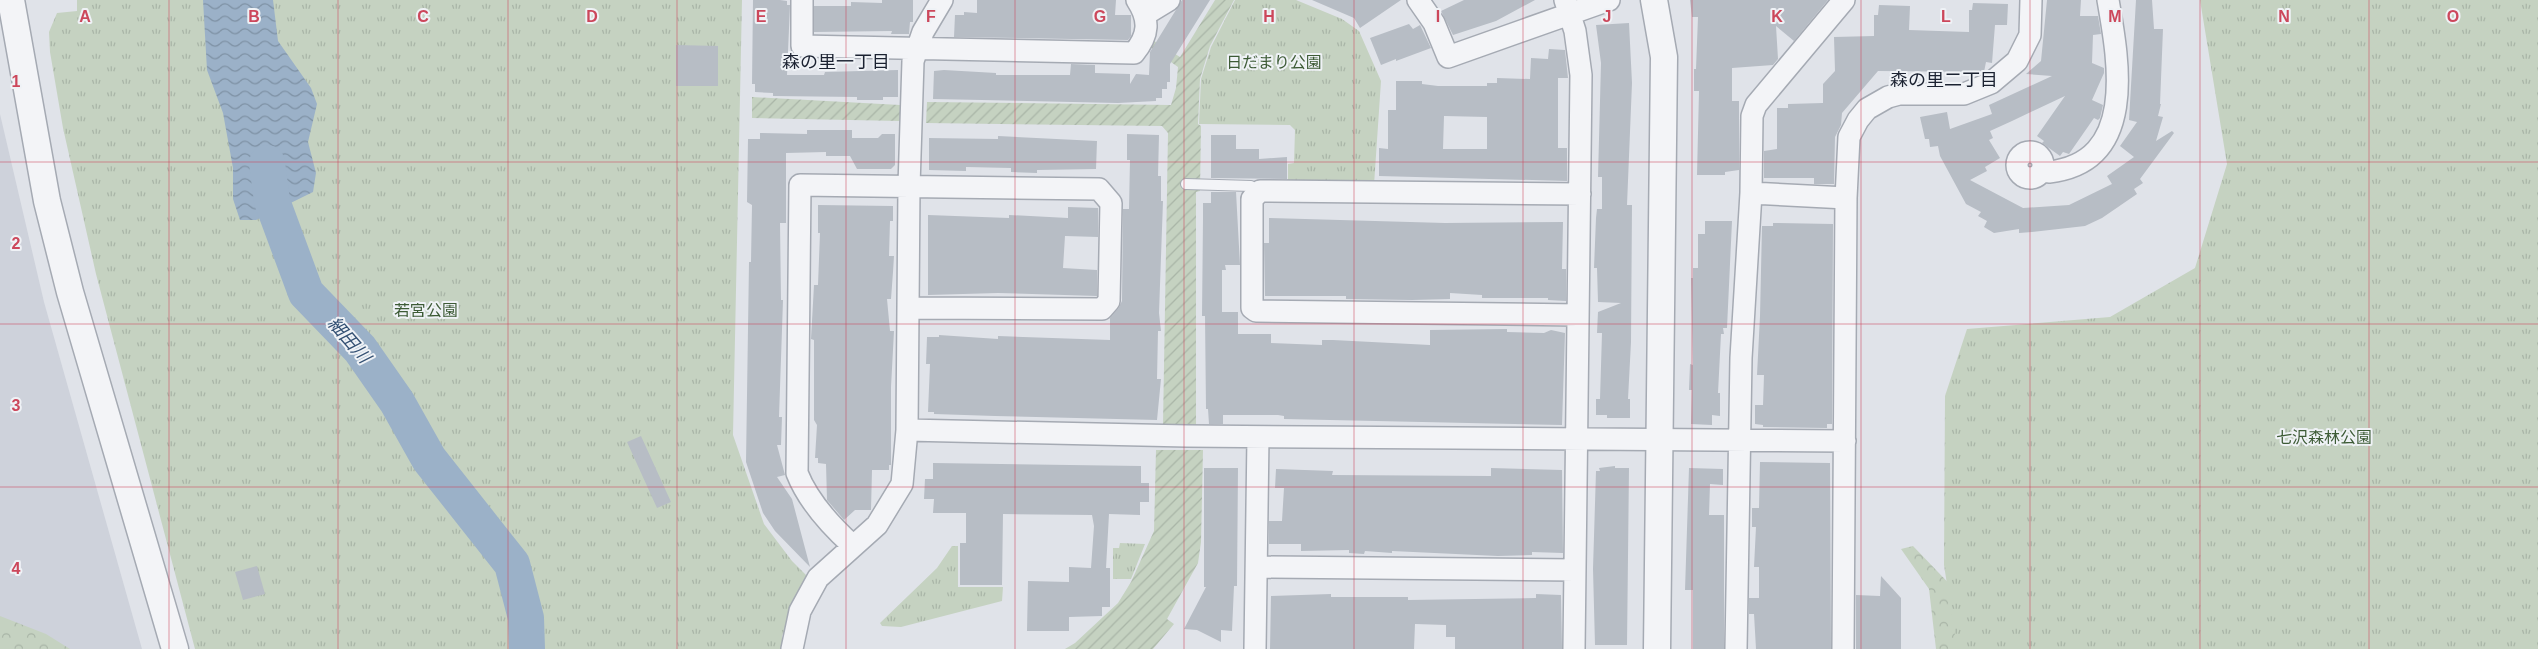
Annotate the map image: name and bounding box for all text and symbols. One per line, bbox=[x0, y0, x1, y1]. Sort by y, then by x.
text: A bbox=[79, 8, 91, 25]
text: B bbox=[248, 8, 260, 25]
text: C bbox=[417, 8, 429, 25]
text: D bbox=[586, 8, 598, 25]
text: E bbox=[756, 8, 767, 25]
text: F bbox=[926, 8, 936, 25]
text: G bbox=[1094, 8, 1106, 25]
text: H bbox=[1263, 8, 1275, 25]
text: I bbox=[1436, 8, 1440, 25]
text: J bbox=[1603, 8, 1611, 25]
text: K bbox=[1771, 8, 1783, 25]
text: L bbox=[1941, 8, 1951, 25]
text: M bbox=[2108, 8, 2122, 25]
text: N bbox=[2278, 8, 2290, 25]
text: O bbox=[2447, 8, 2459, 25]
district label: 森の里一丁目 bbox=[782, 52, 890, 72]
park label: 日だまり公園 bbox=[1226, 54, 1322, 71]
district label: 森の里二丁目 bbox=[1890, 70, 1998, 90]
text: 1 bbox=[12, 73, 21, 90]
text: 2 bbox=[12, 235, 21, 252]
park label: 若宮公園 bbox=[394, 302, 458, 319]
water label: 細田川 bbox=[324, 313, 376, 368]
text: 3 bbox=[12, 397, 21, 414]
park label: 七沢森林公園 bbox=[2276, 429, 2372, 446]
text: 4 bbox=[12, 560, 21, 577]

